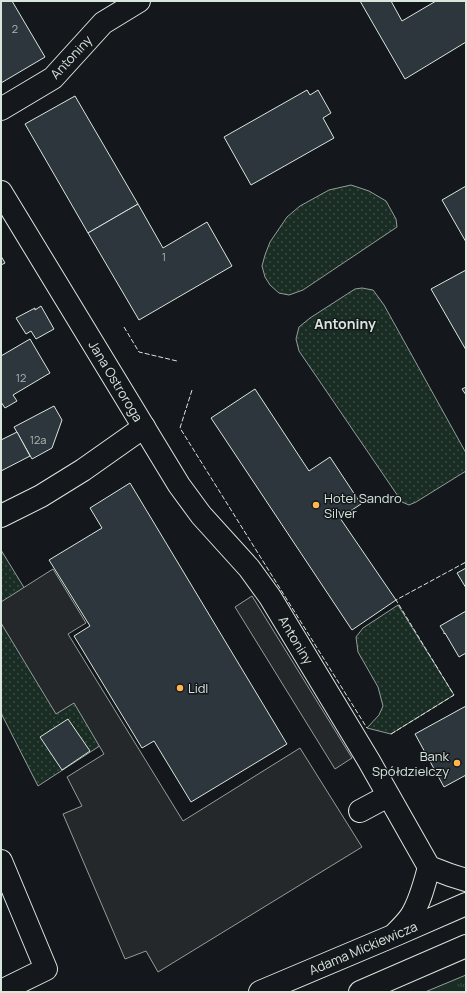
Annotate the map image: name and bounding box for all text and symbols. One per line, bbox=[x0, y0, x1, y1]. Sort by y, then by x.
house number: 2 bbox=[12, 21, 18, 36]
street label: Antoniny bbox=[46, 31, 96, 83]
house number: 1 bbox=[162, 249, 166, 264]
district label: Antoniny bbox=[314, 314, 376, 333]
street label: Jana Ostroroga bbox=[85, 337, 147, 425]
house number: 12 bbox=[16, 370, 26, 385]
house number: 12a bbox=[30, 432, 46, 447]
place label: Hotel Sandro Silver bbox=[324, 489, 402, 522]
marker: Hotel Sandro Silver bbox=[311, 500, 321, 510]
street label: Antoniny bbox=[274, 612, 318, 668]
place label: Lidl bbox=[188, 679, 208, 697]
marker: Lidl bbox=[175, 683, 185, 693]
place label: Bank Spółdzielczy bbox=[372, 747, 450, 780]
marker: Bank Spółdzielczy bbox=[452, 758, 462, 768]
street label: Adama Mickiewicza bbox=[306, 917, 420, 979]

